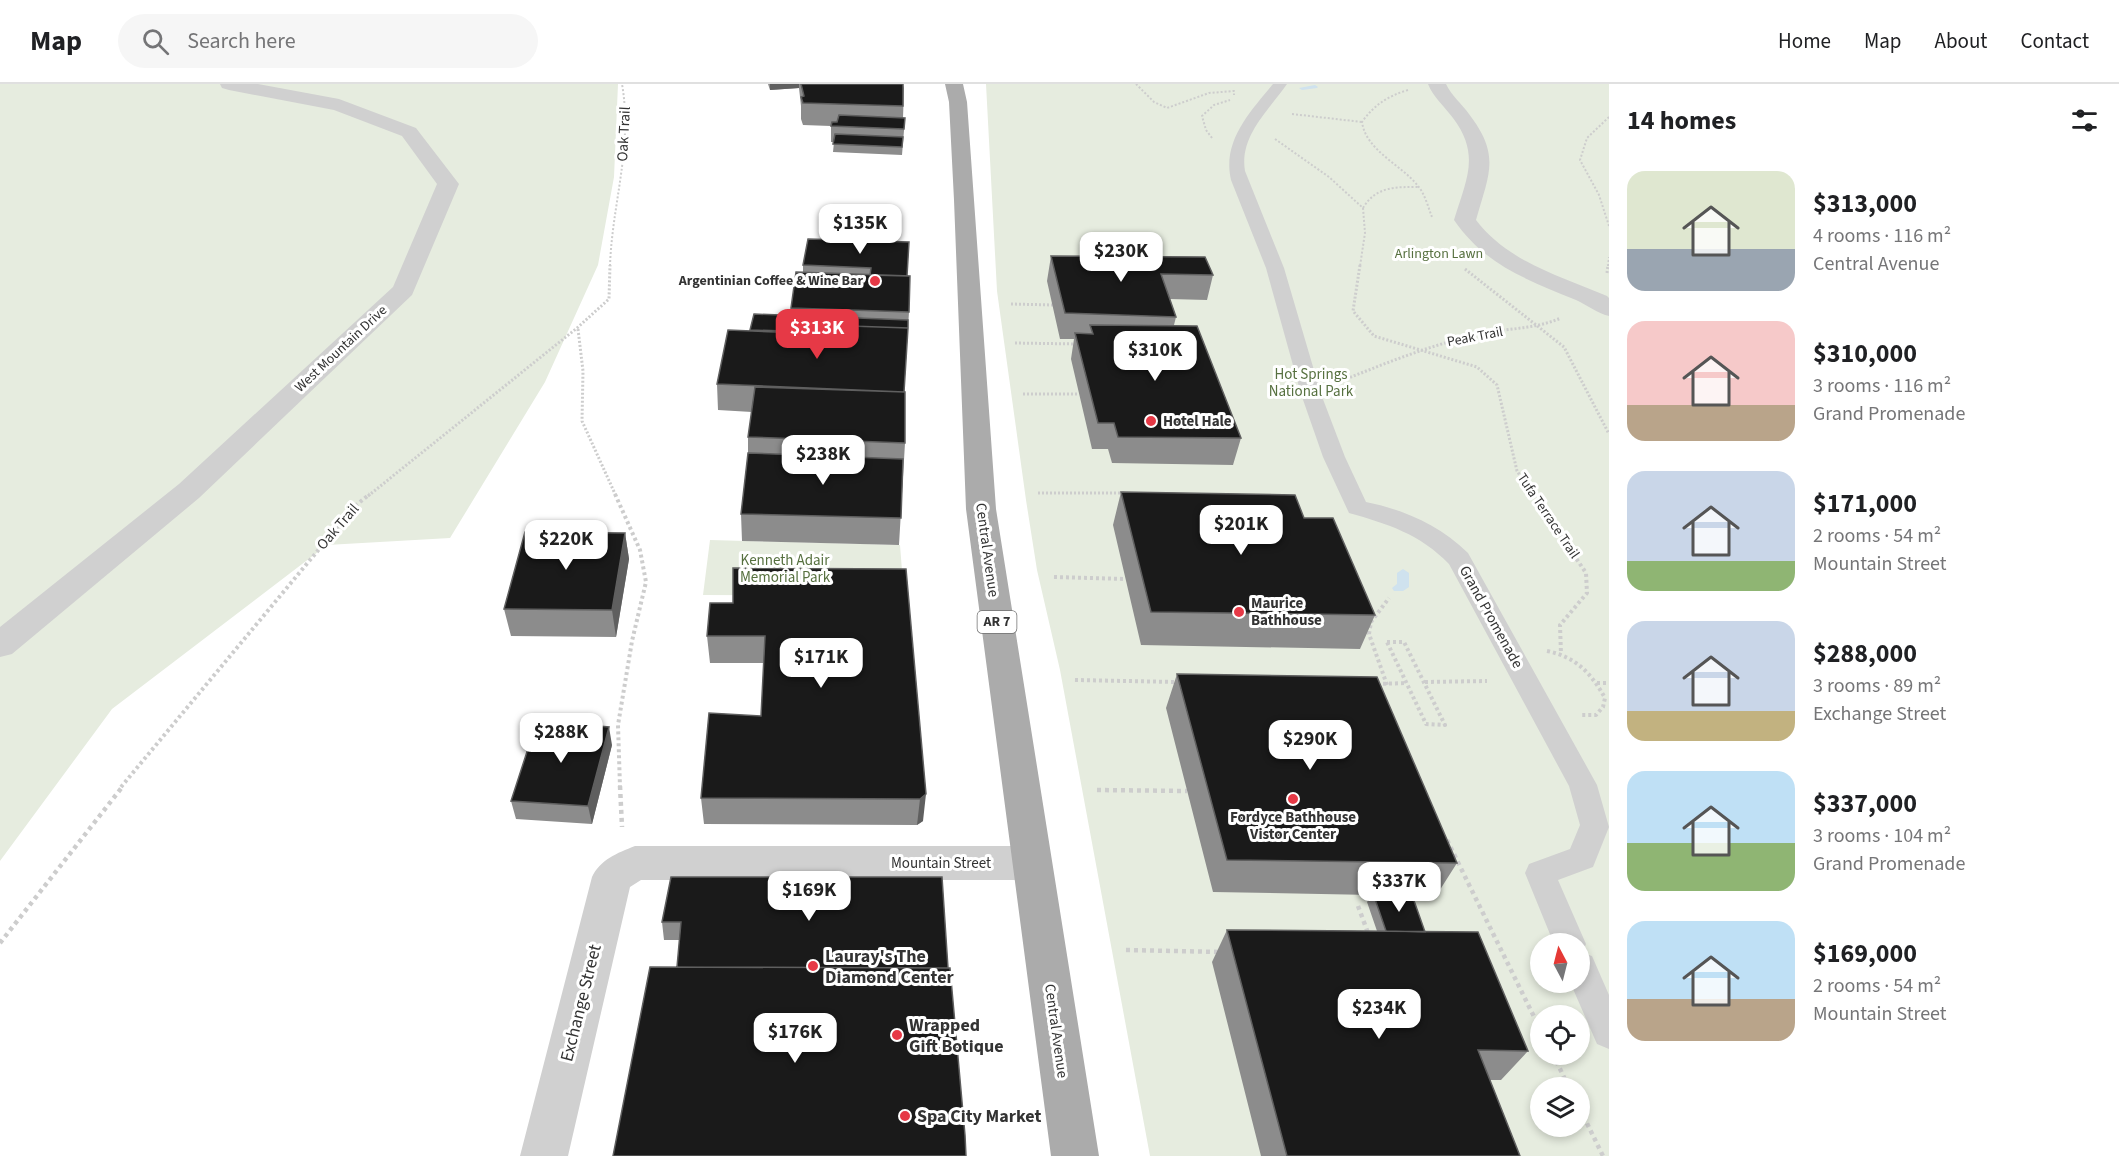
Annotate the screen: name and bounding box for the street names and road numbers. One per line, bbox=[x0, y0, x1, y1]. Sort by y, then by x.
street label: Oak Trail bbox=[612, 106, 636, 162]
street label: West Mountain Drive bbox=[290, 301, 392, 397]
street label: Peak Trail bbox=[1445, 322, 1505, 352]
street label: Tufa Terrace Trail bbox=[1512, 469, 1584, 563]
street label: Oak Trail bbox=[312, 499, 364, 555]
street label: Central Avenue bbox=[970, 502, 1004, 598]
street label: Grand Promenade bbox=[1454, 562, 1528, 672]
road number: AR 7 bbox=[978, 611, 1016, 633]
street label: Mountain Street bbox=[891, 853, 991, 874]
street label: Exchange Street bbox=[554, 942, 608, 1064]
street label: Central Avenue bbox=[1039, 983, 1073, 1079]

